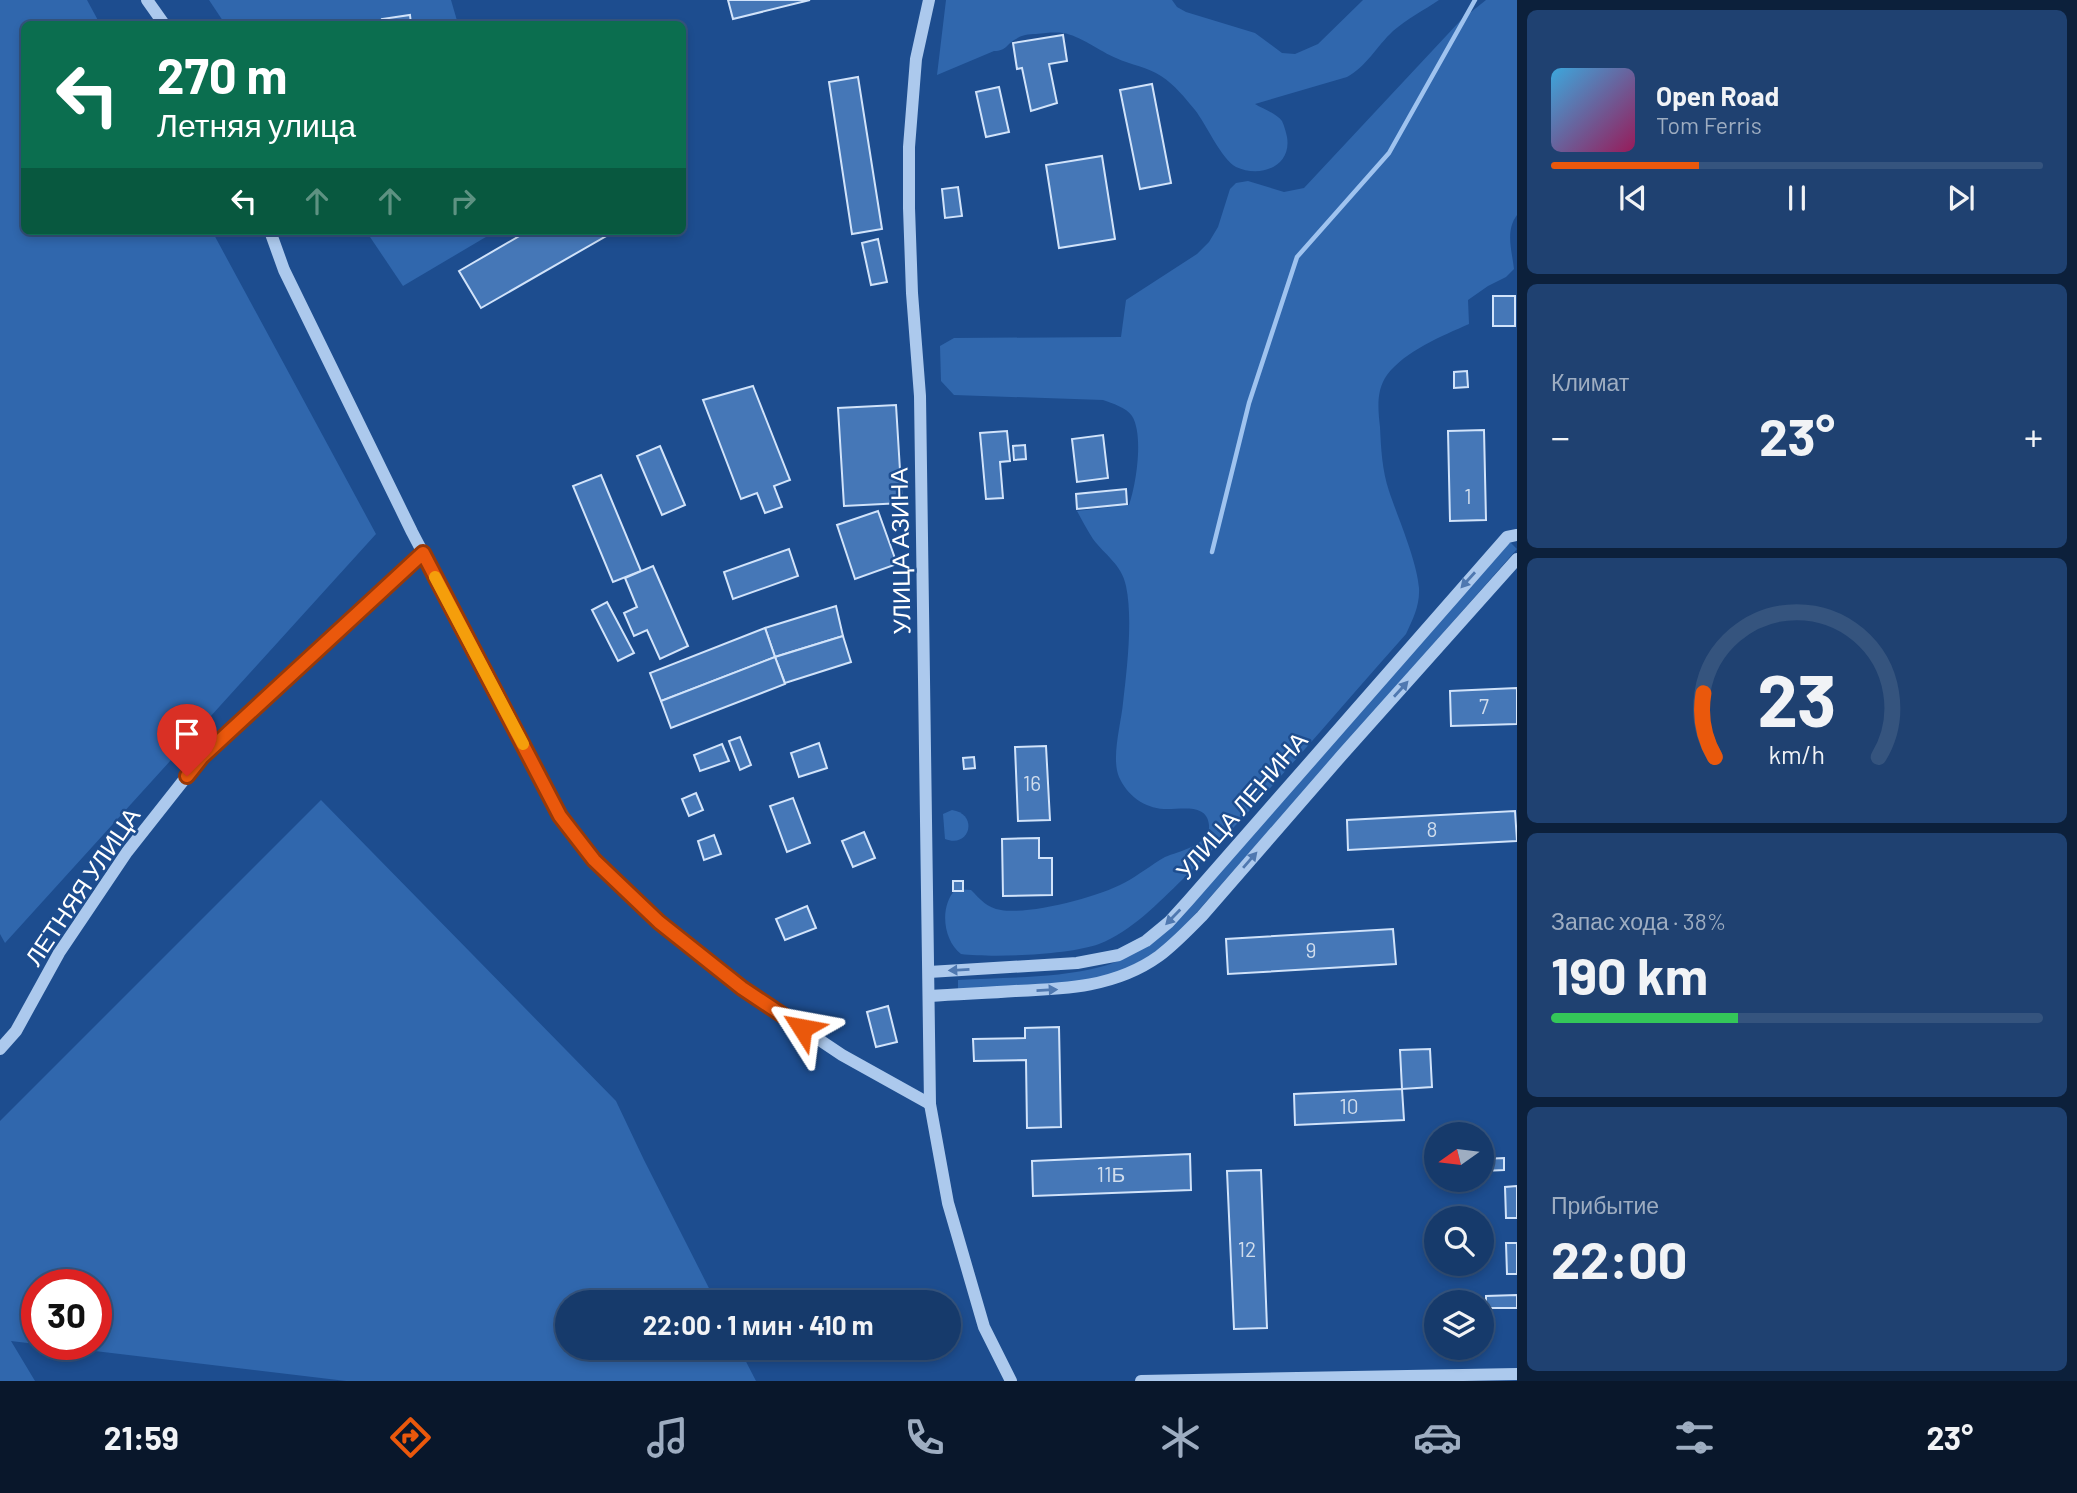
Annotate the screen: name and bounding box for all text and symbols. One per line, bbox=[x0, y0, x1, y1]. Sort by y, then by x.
text: 270 m bbox=[157, 45, 287, 104]
icon: left bbox=[42, 49, 133, 140]
text: Open Road bbox=[1656, 80, 1779, 111]
text: Летняя улица bbox=[157, 105, 356, 143]
text: Tom Ferris bbox=[1656, 111, 1762, 139]
icon: previous bbox=[1614, 179, 1652, 217]
icon: pause bbox=[1778, 179, 1816, 217]
icon: next bbox=[1942, 179, 1980, 217]
icon: left bbox=[225, 182, 263, 220]
icon: ahead bbox=[298, 182, 336, 220]
icon: ahead bbox=[371, 182, 409, 220]
icon: right bbox=[444, 182, 482, 220]
text: Климат bbox=[1551, 368, 1629, 396]
text: 23° bbox=[1759, 404, 1835, 466]
text: − bbox=[1551, 413, 1570, 459]
text: + bbox=[2024, 413, 2043, 459]
street label: УЛИЦА АЗИНА bbox=[884, 467, 915, 635]
house number: 1 bbox=[1464, 483, 1472, 508]
one-way arrow bbox=[1460, 571, 1476, 589]
text: 23 bbox=[1757, 654, 1837, 742]
one-way arrow bbox=[1393, 680, 1409, 698]
house number: 7 bbox=[1479, 693, 1489, 718]
pin bbox=[157, 704, 217, 776]
icon: arrive bbox=[168, 715, 206, 753]
street label: УЛИЦА ЛЕНИНА bbox=[1169, 725, 1313, 885]
text: km/h bbox=[1769, 738, 1825, 768]
house number: 16 bbox=[1023, 770, 1041, 795]
street label: ЛЕТНЯЯ УЛИЦА bbox=[18, 802, 145, 971]
house number: 8 bbox=[1427, 816, 1437, 841]
one-way arrow bbox=[1242, 851, 1258, 869]
text: Запас хода · 38% bbox=[1551, 907, 1726, 935]
one-way arrow bbox=[1165, 908, 1181, 926]
house number: 9 bbox=[1306, 937, 1316, 962]
text: 190 km bbox=[1551, 943, 1708, 1005]
one-way arrow bbox=[948, 965, 970, 976]
one-way arrow bbox=[1036, 984, 1058, 995]
position arrow bbox=[765, 991, 839, 1065]
house number: 10 bbox=[1339, 1093, 1359, 1118]
north arrow bbox=[1424, 1122, 1494, 1192]
map controls bbox=[1424, 1122, 1494, 1360]
house number: 11Б bbox=[1097, 1161, 1125, 1186]
text: Прибытие bbox=[1551, 1191, 1659, 1219]
button: search bbox=[1424, 1206, 1494, 1276]
text: 22:00 bbox=[1551, 1227, 1687, 1289]
house number: 12 bbox=[1238, 1236, 1256, 1261]
speed limit sign: 30 bbox=[21, 1269, 112, 1360]
button: layers bbox=[1424, 1290, 1494, 1360]
text: 22:00 · 1 мин · 410 m bbox=[643, 1309, 873, 1340]
icon: directions bbox=[386, 1413, 435, 1462]
icon: music bbox=[643, 1413, 692, 1462]
icon: phone bbox=[900, 1413, 949, 1462]
icon: climate bbox=[1156, 1413, 1205, 1462]
icon: car bbox=[1413, 1413, 1462, 1462]
icon: filters bbox=[1670, 1413, 1719, 1462]
text: 21:59 bbox=[104, 1418, 179, 1456]
text: 23° bbox=[1926, 1418, 1973, 1456]

